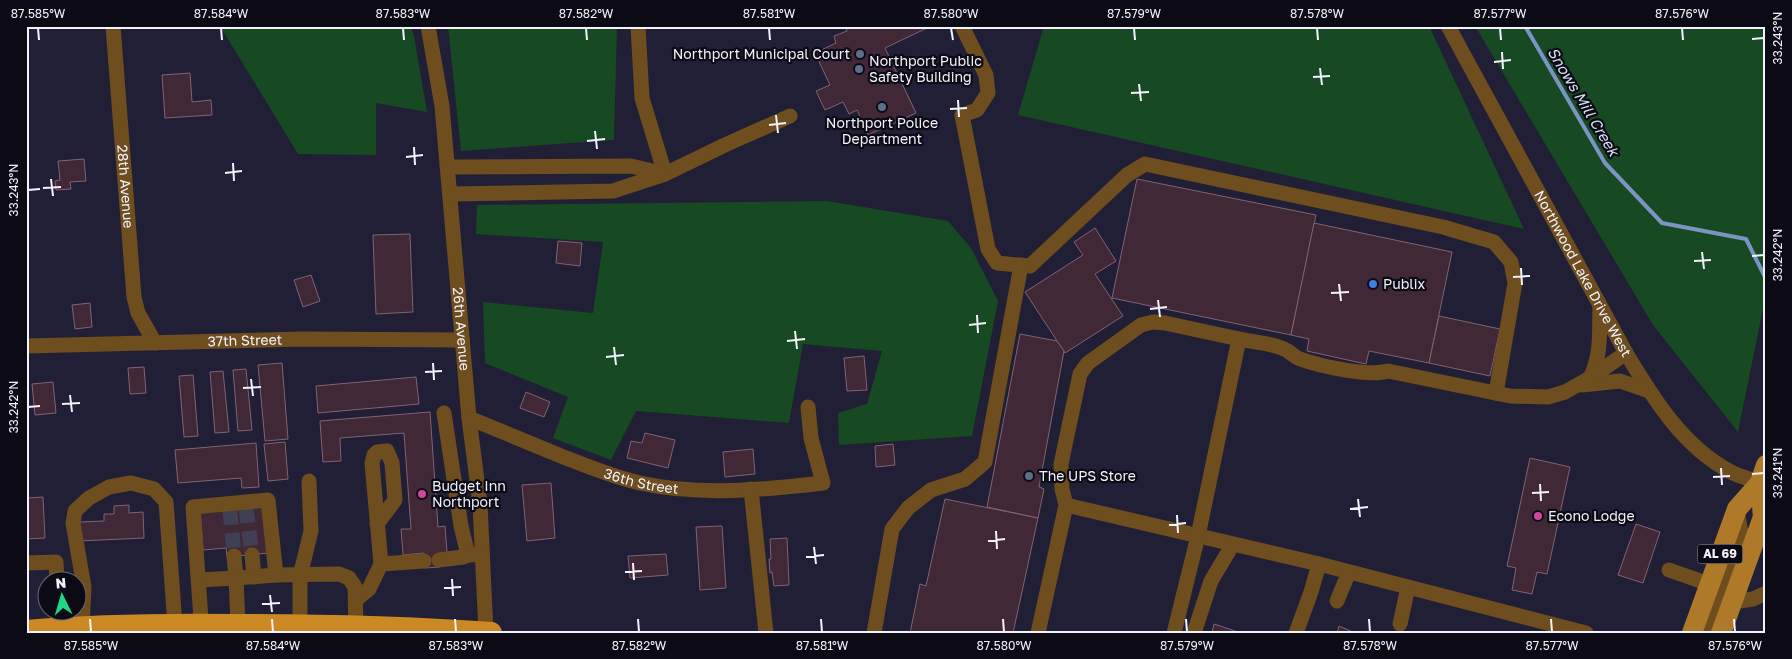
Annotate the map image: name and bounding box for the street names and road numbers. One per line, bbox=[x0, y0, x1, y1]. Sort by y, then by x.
street label: 28th Avenue bbox=[114, 144, 138, 229]
street label: Northwood Lake Drive West bbox=[1531, 187, 1635, 360]
street label: 26th Avenue bbox=[450, 286, 474, 371]
street label: 37th Street bbox=[207, 331, 283, 349]
street label: 36th Street bbox=[602, 464, 679, 497]
road number: AL 69 bbox=[1698, 544, 1742, 564]

